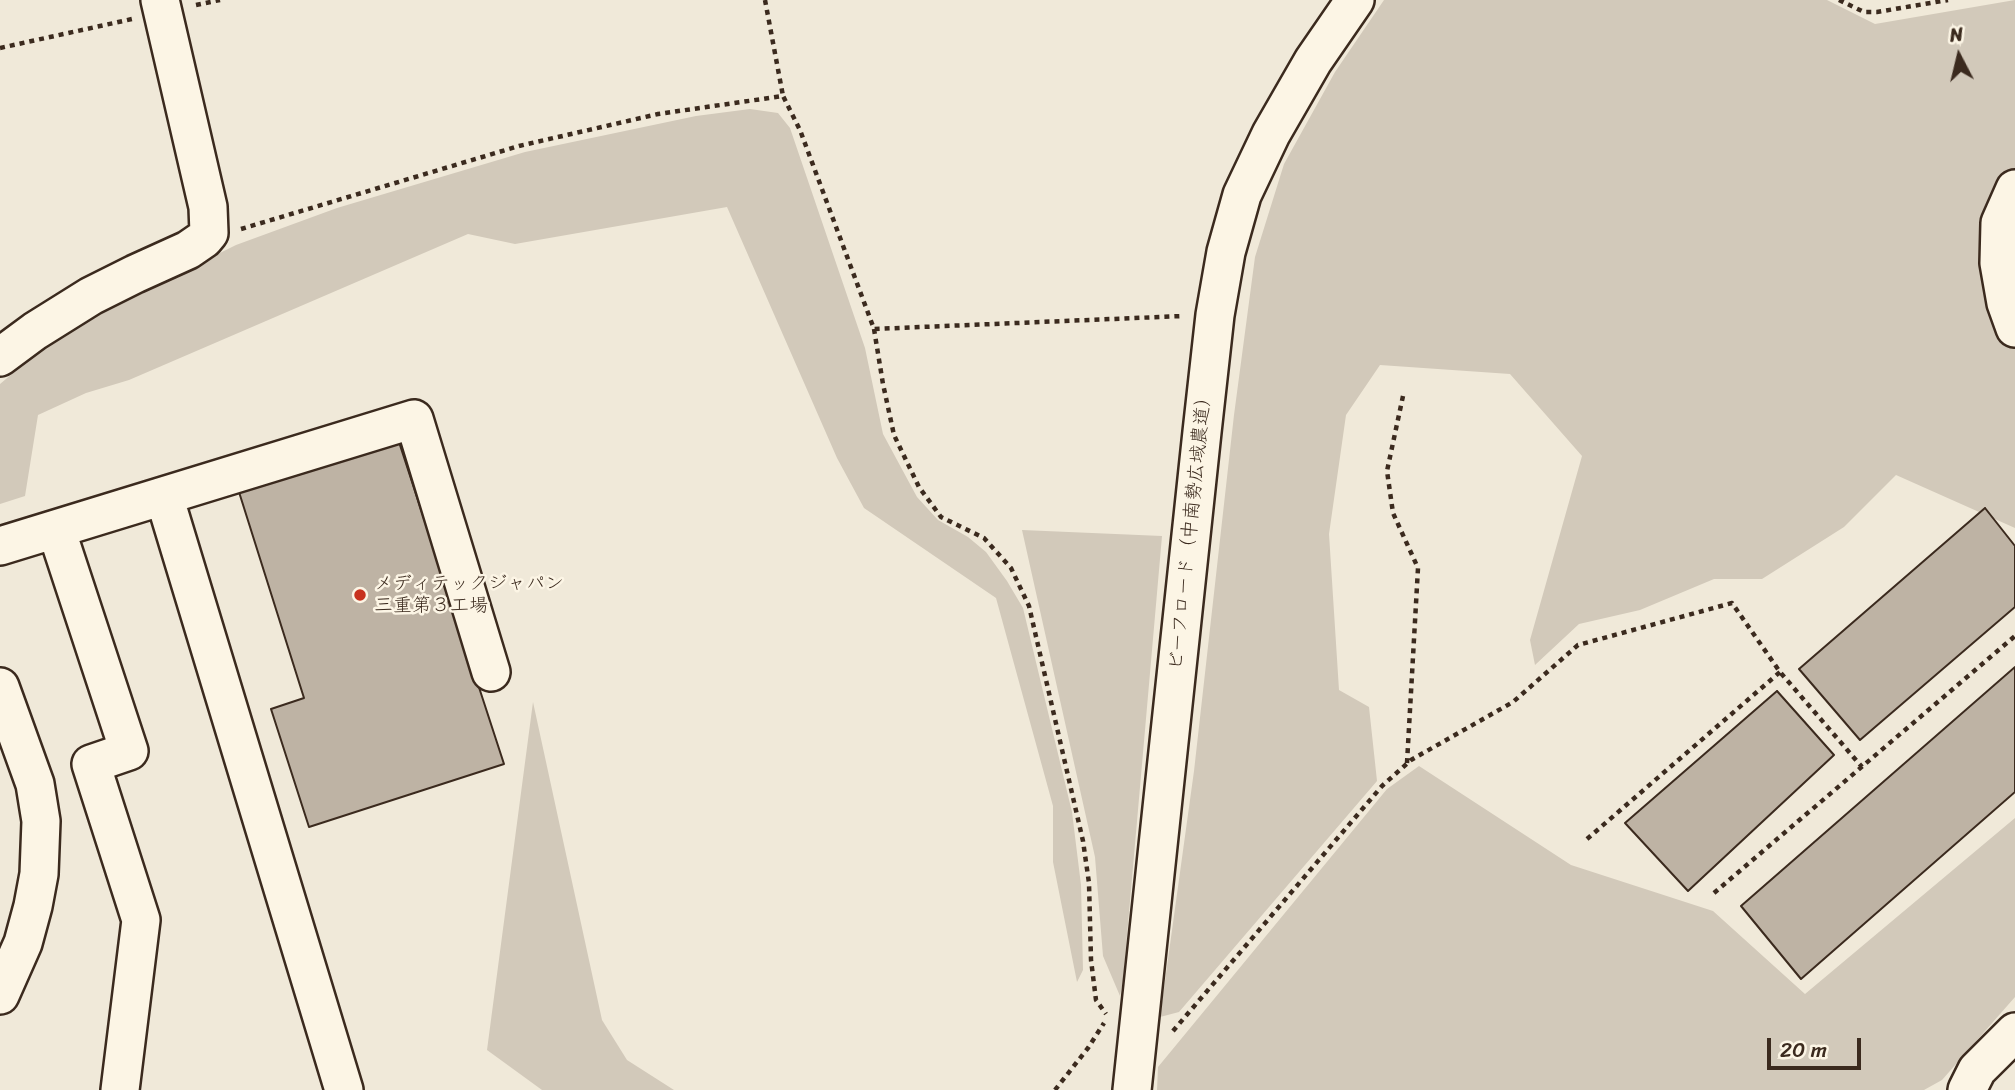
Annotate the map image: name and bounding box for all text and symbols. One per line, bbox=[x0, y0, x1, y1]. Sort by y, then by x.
text: N bbox=[1948, 17, 1965, 52]
north arrow bbox=[1924, 21, 1994, 91]
street label: ビーフロード（中南勢広域農道） bbox=[1165, 387, 1217, 671]
place label: メディテックジャパン 三重第３工場 bbox=[374, 573, 564, 617]
marker: メディテックジャパン 三重第３工場 bbox=[352, 587, 368, 603]
scale bar bbox=[1770, 1024, 1864, 1068]
text: 20 m bbox=[1780, 1031, 1827, 1069]

